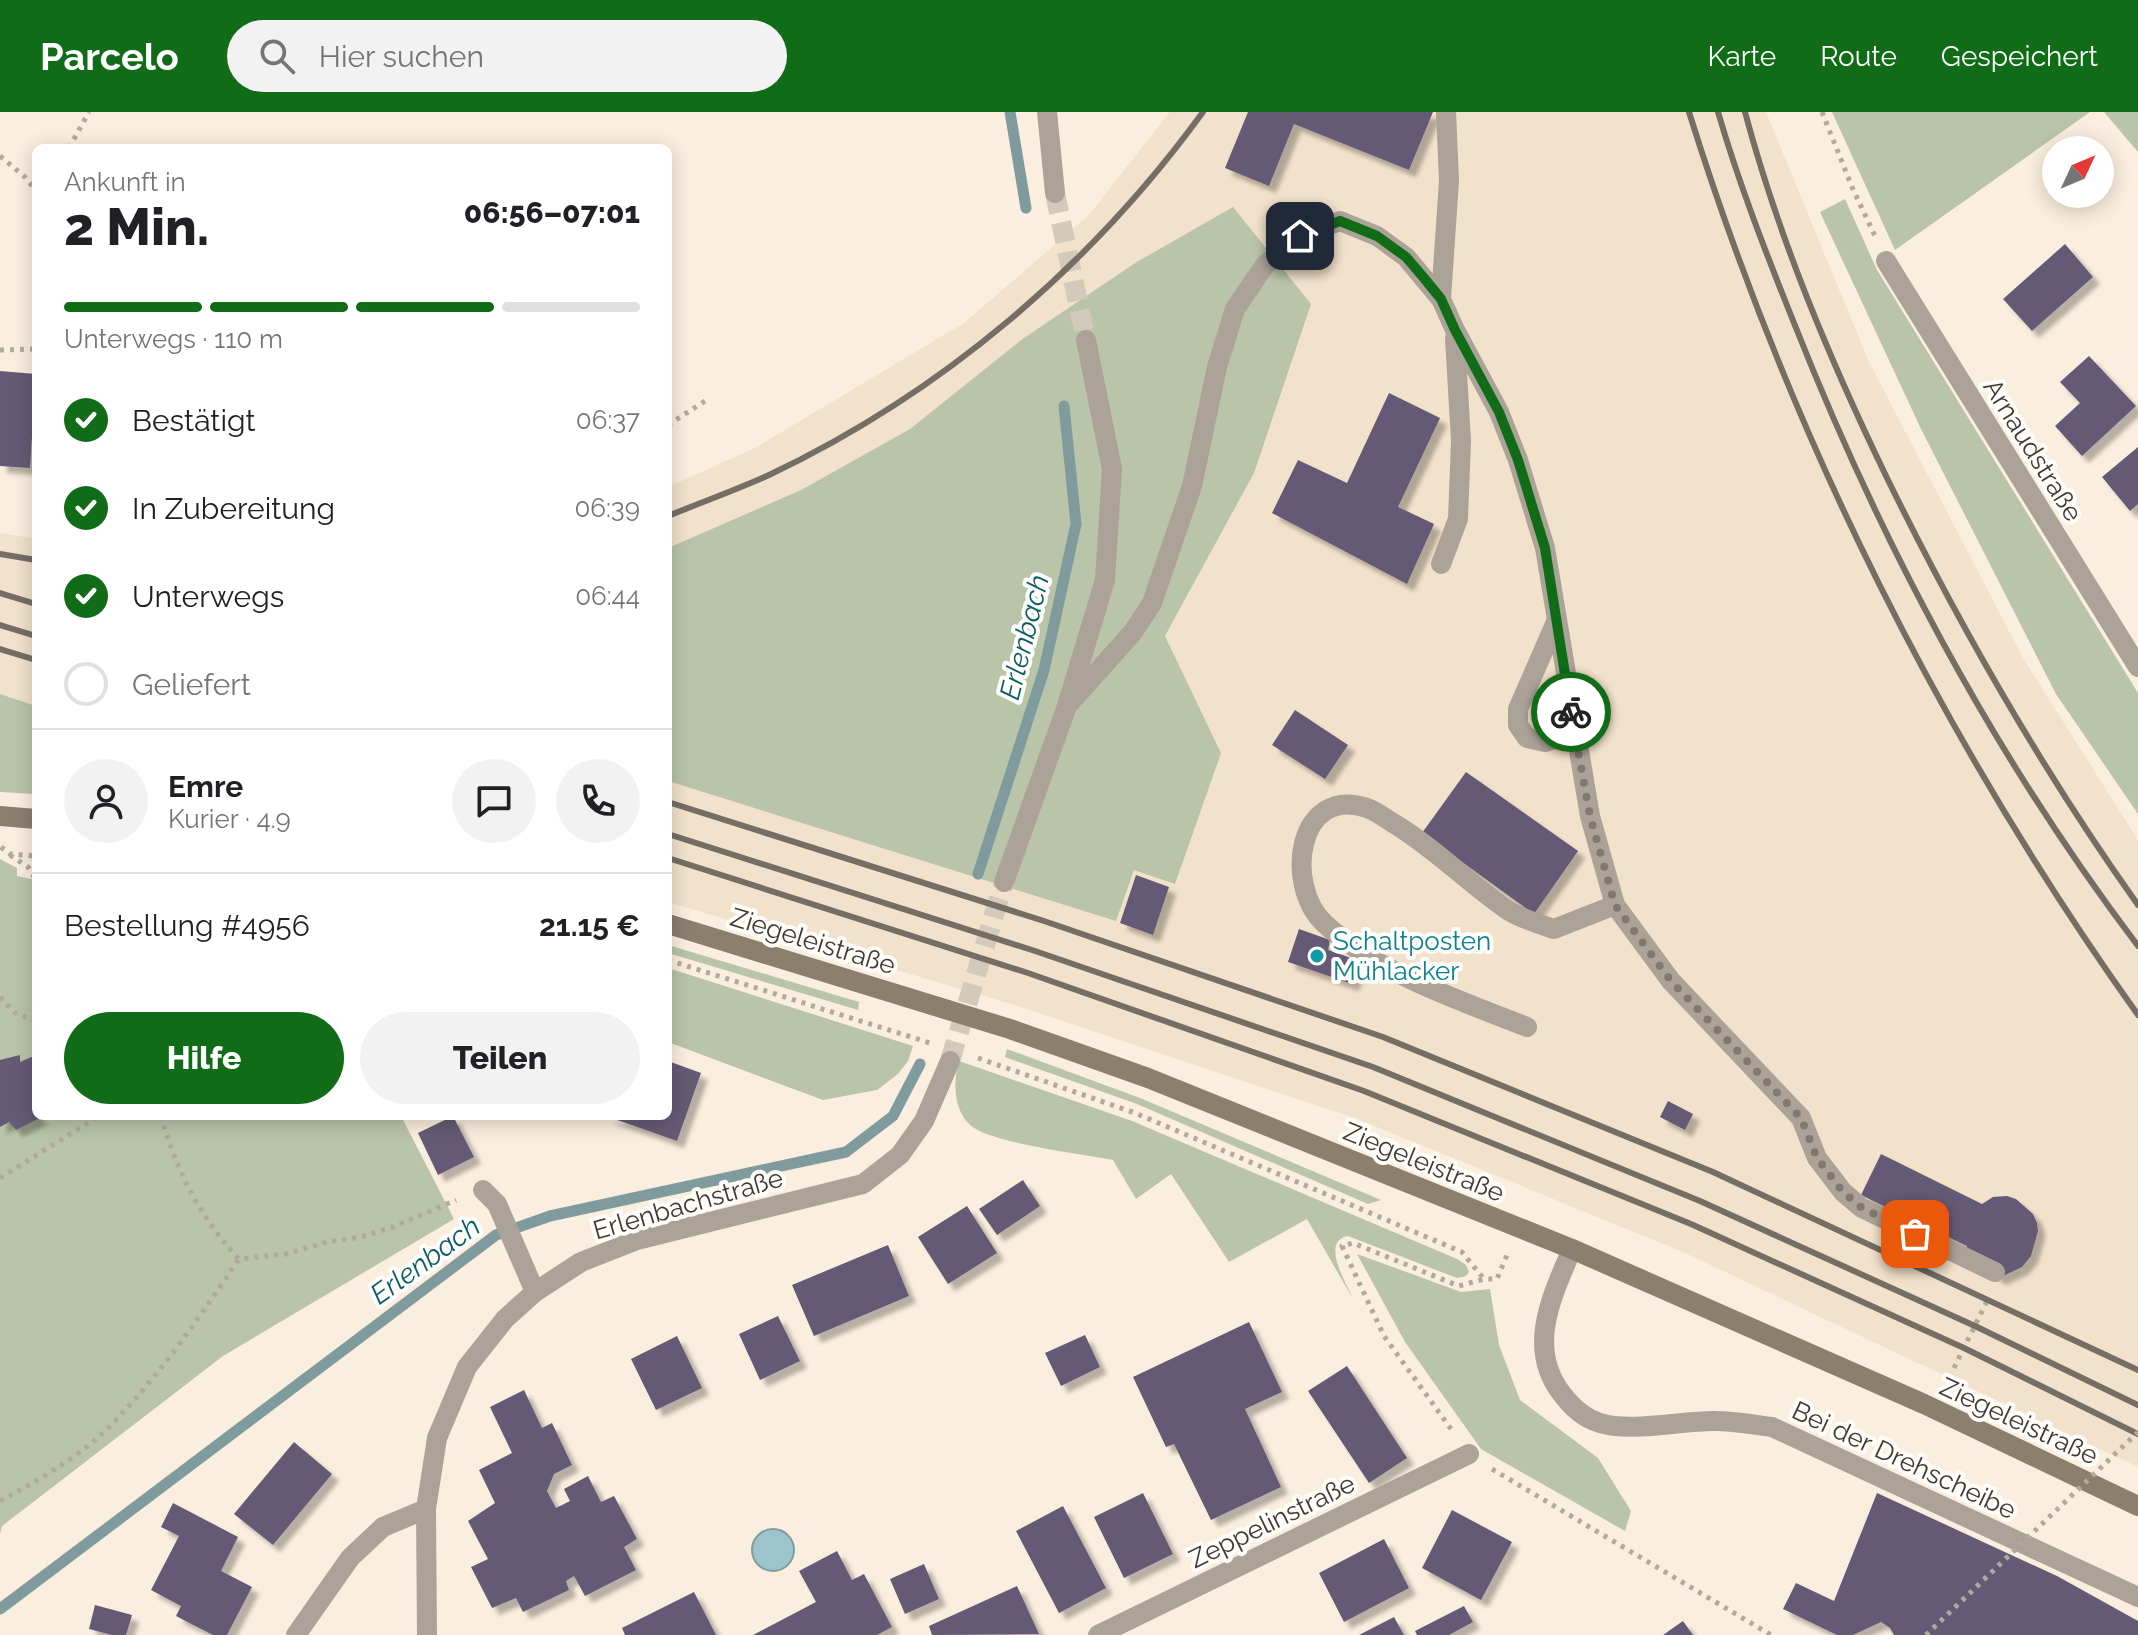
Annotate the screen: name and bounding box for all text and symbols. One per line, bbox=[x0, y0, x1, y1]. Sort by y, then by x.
search box bbox=[227, 20, 787, 92]
text: Parcelo bbox=[40, 34, 179, 79]
icon: search bbox=[255, 34, 299, 78]
text: Hier suchen bbox=[319, 39, 484, 74]
text: Karte bbox=[1707, 40, 1776, 73]
text: Route bbox=[1820, 40, 1897, 73]
text: Gespeichert bbox=[1941, 40, 2098, 73]
north arrow bbox=[2042, 136, 2114, 208]
map controls bbox=[2042, 136, 2114, 208]
text: Ankunft in bbox=[64, 167, 186, 197]
text: 06:56–07:01 bbox=[464, 195, 640, 230]
text: 2 Min. bbox=[64, 196, 209, 257]
pin bbox=[1266, 202, 1334, 270]
icon: home bbox=[1278, 214, 1322, 258]
text: Unterwegs · 110 m bbox=[64, 324, 283, 354]
street label: Arnaudstraße bbox=[1977, 373, 2089, 527]
icon: check bbox=[64, 398, 108, 442]
text: Bestätigt bbox=[132, 403, 256, 438]
text: 06:37 bbox=[576, 405, 640, 435]
icon: check bbox=[64, 486, 108, 530]
text: In Zubereitung bbox=[132, 491, 335, 526]
text: 06:39 bbox=[574, 493, 640, 523]
water label: Erlenbach bbox=[993, 571, 1056, 703]
icon: check bbox=[64, 574, 108, 618]
text: Unterwegs bbox=[132, 579, 284, 614]
text: 06:44 bbox=[575, 581, 640, 611]
text: Geliefert bbox=[132, 667, 251, 702]
courier bbox=[1531, 672, 1611, 752]
icon: bike bbox=[1549, 690, 1593, 734]
button: person bbox=[64, 759, 148, 843]
button: chat bbox=[452, 759, 536, 843]
button: phone bbox=[556, 759, 640, 843]
text: Emre bbox=[168, 769, 243, 804]
text: Kurier · 4.9 bbox=[168, 804, 291, 834]
street label: Ziegeleistraße bbox=[727, 902, 899, 980]
text: Bestellung #4956 bbox=[64, 908, 310, 943]
text: 21.15 € bbox=[539, 908, 640, 943]
place label: Schaltposten Mühlacker bbox=[1333, 926, 1491, 986]
marker: Schaltposten Mühlacker bbox=[1308, 947, 1326, 965]
button: Hilfe bbox=[64, 1012, 344, 1104]
button: Teilen bbox=[360, 1012, 640, 1104]
street label: Ziegeleistraße bbox=[1339, 1116, 1509, 1208]
street label: Erlenbachstraße bbox=[590, 1163, 786, 1245]
pin bbox=[1881, 1200, 1949, 1268]
water label: Erlenbach bbox=[364, 1210, 487, 1311]
icon: bag bbox=[1893, 1212, 1937, 1256]
street label: Ziegeleistraße bbox=[1935, 1371, 2103, 1471]
street label: Bei der Drehscheibe bbox=[1787, 1395, 2021, 1525]
street label: Zeppelinstraße bbox=[1184, 1468, 1360, 1574]

